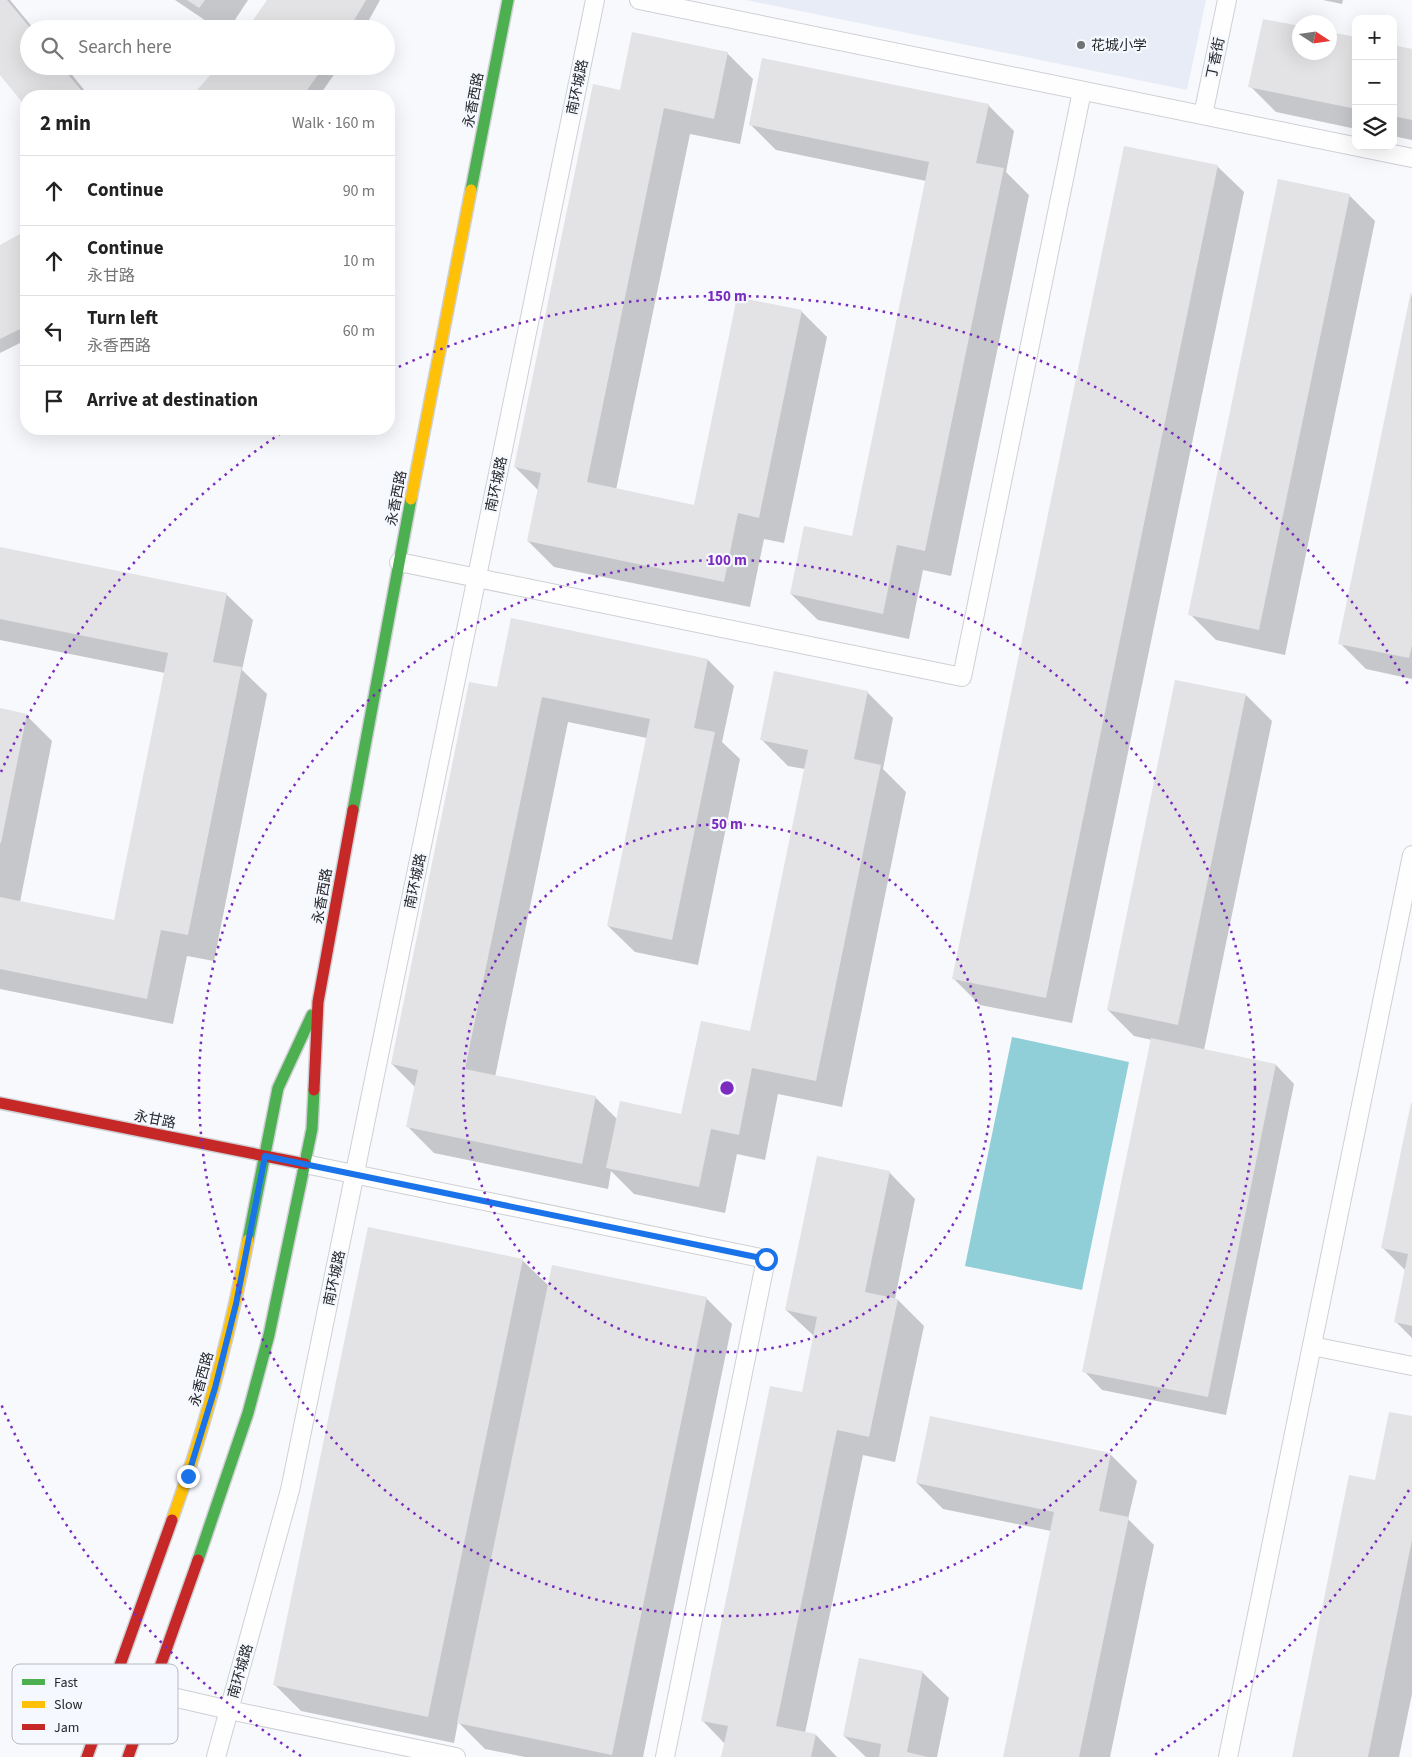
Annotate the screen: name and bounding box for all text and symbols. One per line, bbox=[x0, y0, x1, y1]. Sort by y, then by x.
north arrow bbox=[1292, 15, 1337, 60]
map controls bbox=[1352, 15, 1397, 150]
button: + bbox=[1352, 15, 1397, 60]
search box bbox=[20, 20, 395, 75]
icon: search bbox=[38, 34, 66, 62]
text: Search here bbox=[78, 34, 172, 61]
place label: 花城小学 bbox=[1091, 36, 1147, 56]
street label: 丁香街 bbox=[1202, 36, 1230, 81]
marker: 花城小学 bbox=[1075, 39, 1087, 51]
street label: 南环城路 bbox=[562, 58, 594, 117]
button: − bbox=[1352, 60, 1397, 105]
street label: 永香西路 bbox=[459, 71, 489, 130]
button: layers bbox=[1352, 105, 1397, 150]
text: 2 min bbox=[40, 108, 91, 138]
text: Walk · 160 m bbox=[292, 112, 375, 134]
icon: ahead bbox=[40, 177, 68, 205]
text: Continue bbox=[87, 177, 164, 204]
text: 90 m bbox=[343, 180, 375, 202]
text: Continue bbox=[87, 235, 164, 262]
icon: ahead bbox=[40, 247, 68, 275]
text: 10 m bbox=[343, 250, 375, 272]
text: 永甘路 bbox=[87, 265, 135, 287]
text: 150 m bbox=[707, 286, 747, 307]
text: Turn left bbox=[87, 305, 158, 332]
icon: left bbox=[40, 317, 68, 345]
text: 60 m bbox=[343, 320, 375, 342]
text: 永香西路 bbox=[87, 335, 151, 357]
icon: arrive bbox=[40, 387, 68, 415]
text: Arrive at destination bbox=[87, 387, 258, 414]
street label: 南环城路 bbox=[481, 455, 513, 514]
street label: 永香西路 bbox=[382, 469, 412, 528]
text: 100 m bbox=[707, 550, 747, 571]
text: 50 m bbox=[711, 814, 743, 835]
street label: 南环城路 bbox=[400, 852, 432, 911]
street label: 永香西路 bbox=[308, 867, 338, 925]
centre of rings bbox=[718, 1079, 736, 1097]
street label: 永甘路 bbox=[132, 1106, 177, 1134]
route start bbox=[755, 1248, 778, 1271]
street label: 南环城路 bbox=[319, 1249, 351, 1308]
street label: 永香西路 bbox=[185, 1350, 219, 1409]
route end bbox=[177, 1465, 200, 1488]
street label: 南环城路 bbox=[224, 1642, 258, 1701]
legend bbox=[12, 1664, 178, 1744]
text: Fast bbox=[54, 1673, 78, 1693]
text: Slow bbox=[54, 1695, 83, 1715]
text: Jam bbox=[54, 1718, 79, 1738]

